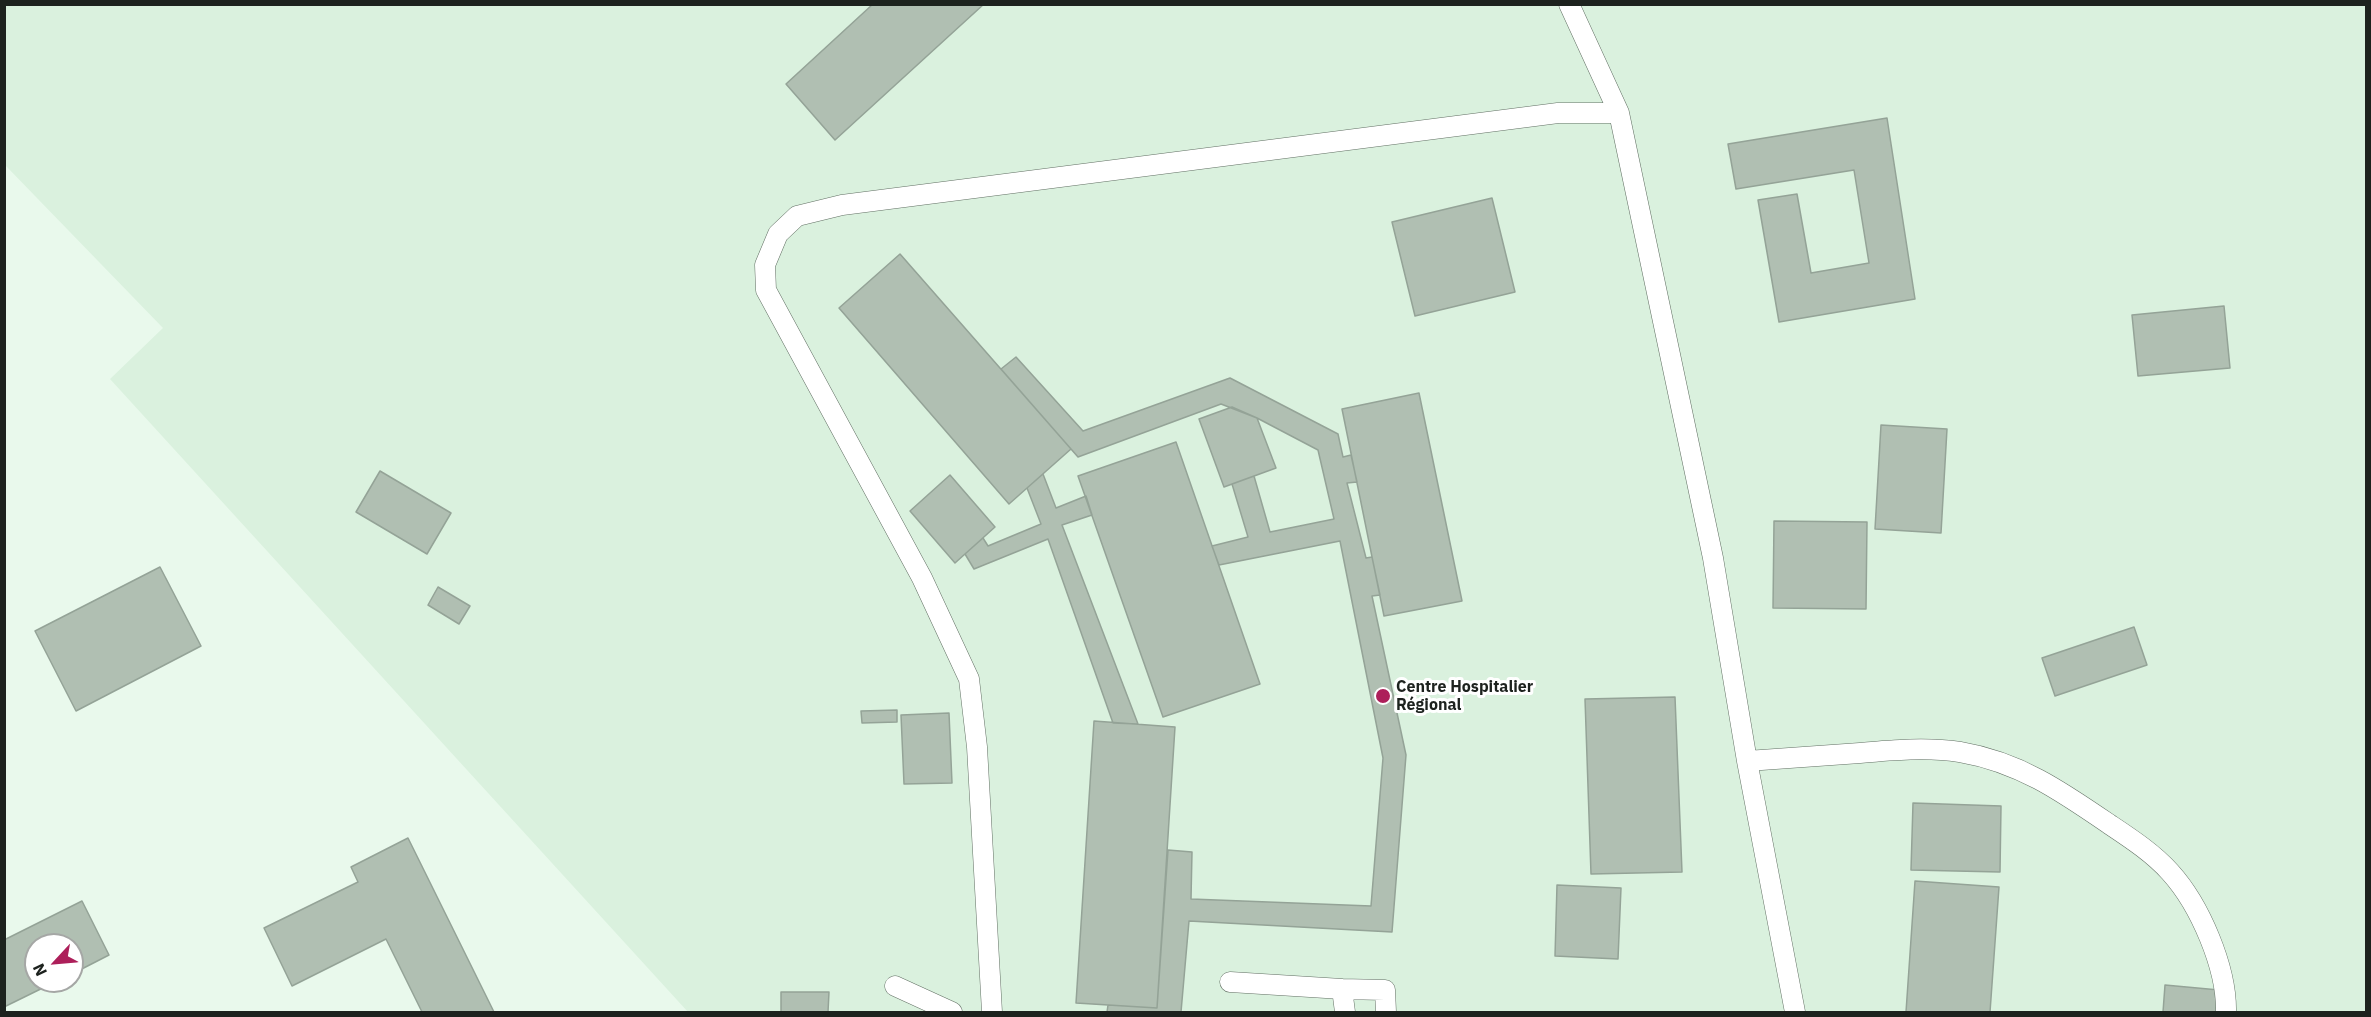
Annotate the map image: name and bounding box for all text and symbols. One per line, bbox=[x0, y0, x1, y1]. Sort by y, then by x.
place label: Centre Hospitalier Régional bbox=[1396, 677, 1533, 715]
marker: Centre Hospitalier Régional bbox=[1374, 687, 1392, 705]
north arrow bbox=[24, 933, 84, 993]
text: N bbox=[28, 960, 51, 980]

